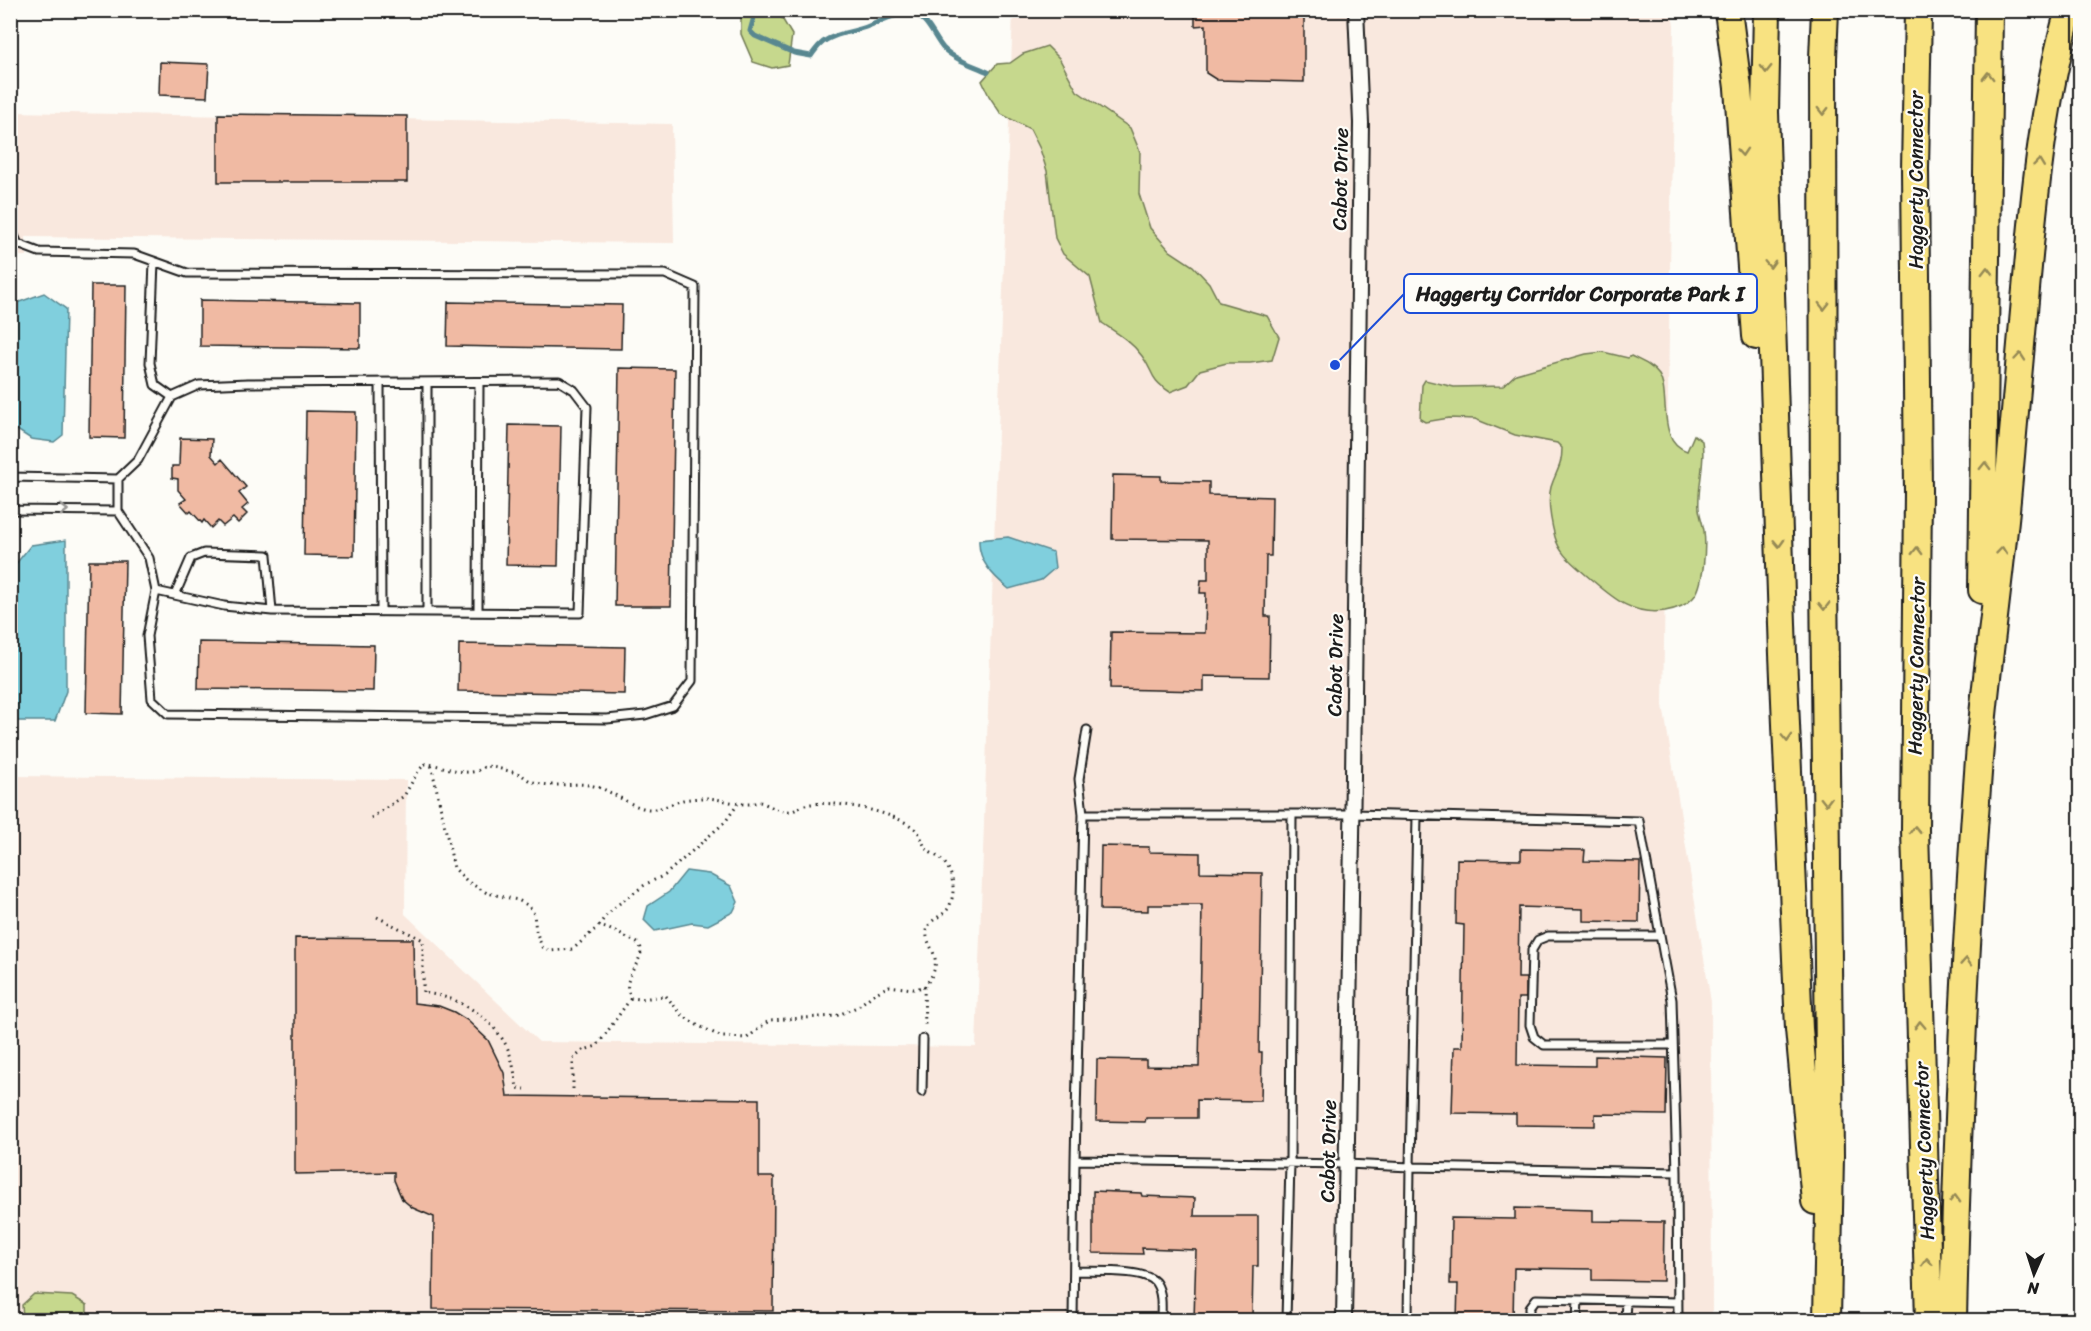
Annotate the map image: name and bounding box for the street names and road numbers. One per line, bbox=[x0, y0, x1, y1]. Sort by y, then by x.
street label: Haggerty Connector bbox=[1899, 89, 1934, 269]
street label: Cabot Drive bbox=[1322, 127, 1359, 231]
street label: Haggerty Connector bbox=[1897, 575, 1936, 755]
street label: Cabot Drive bbox=[1317, 613, 1354, 717]
street label: Haggerty Connector bbox=[1904, 1060, 1945, 1240]
street label: Cabot Drive bbox=[1310, 1099, 1347, 1203]

